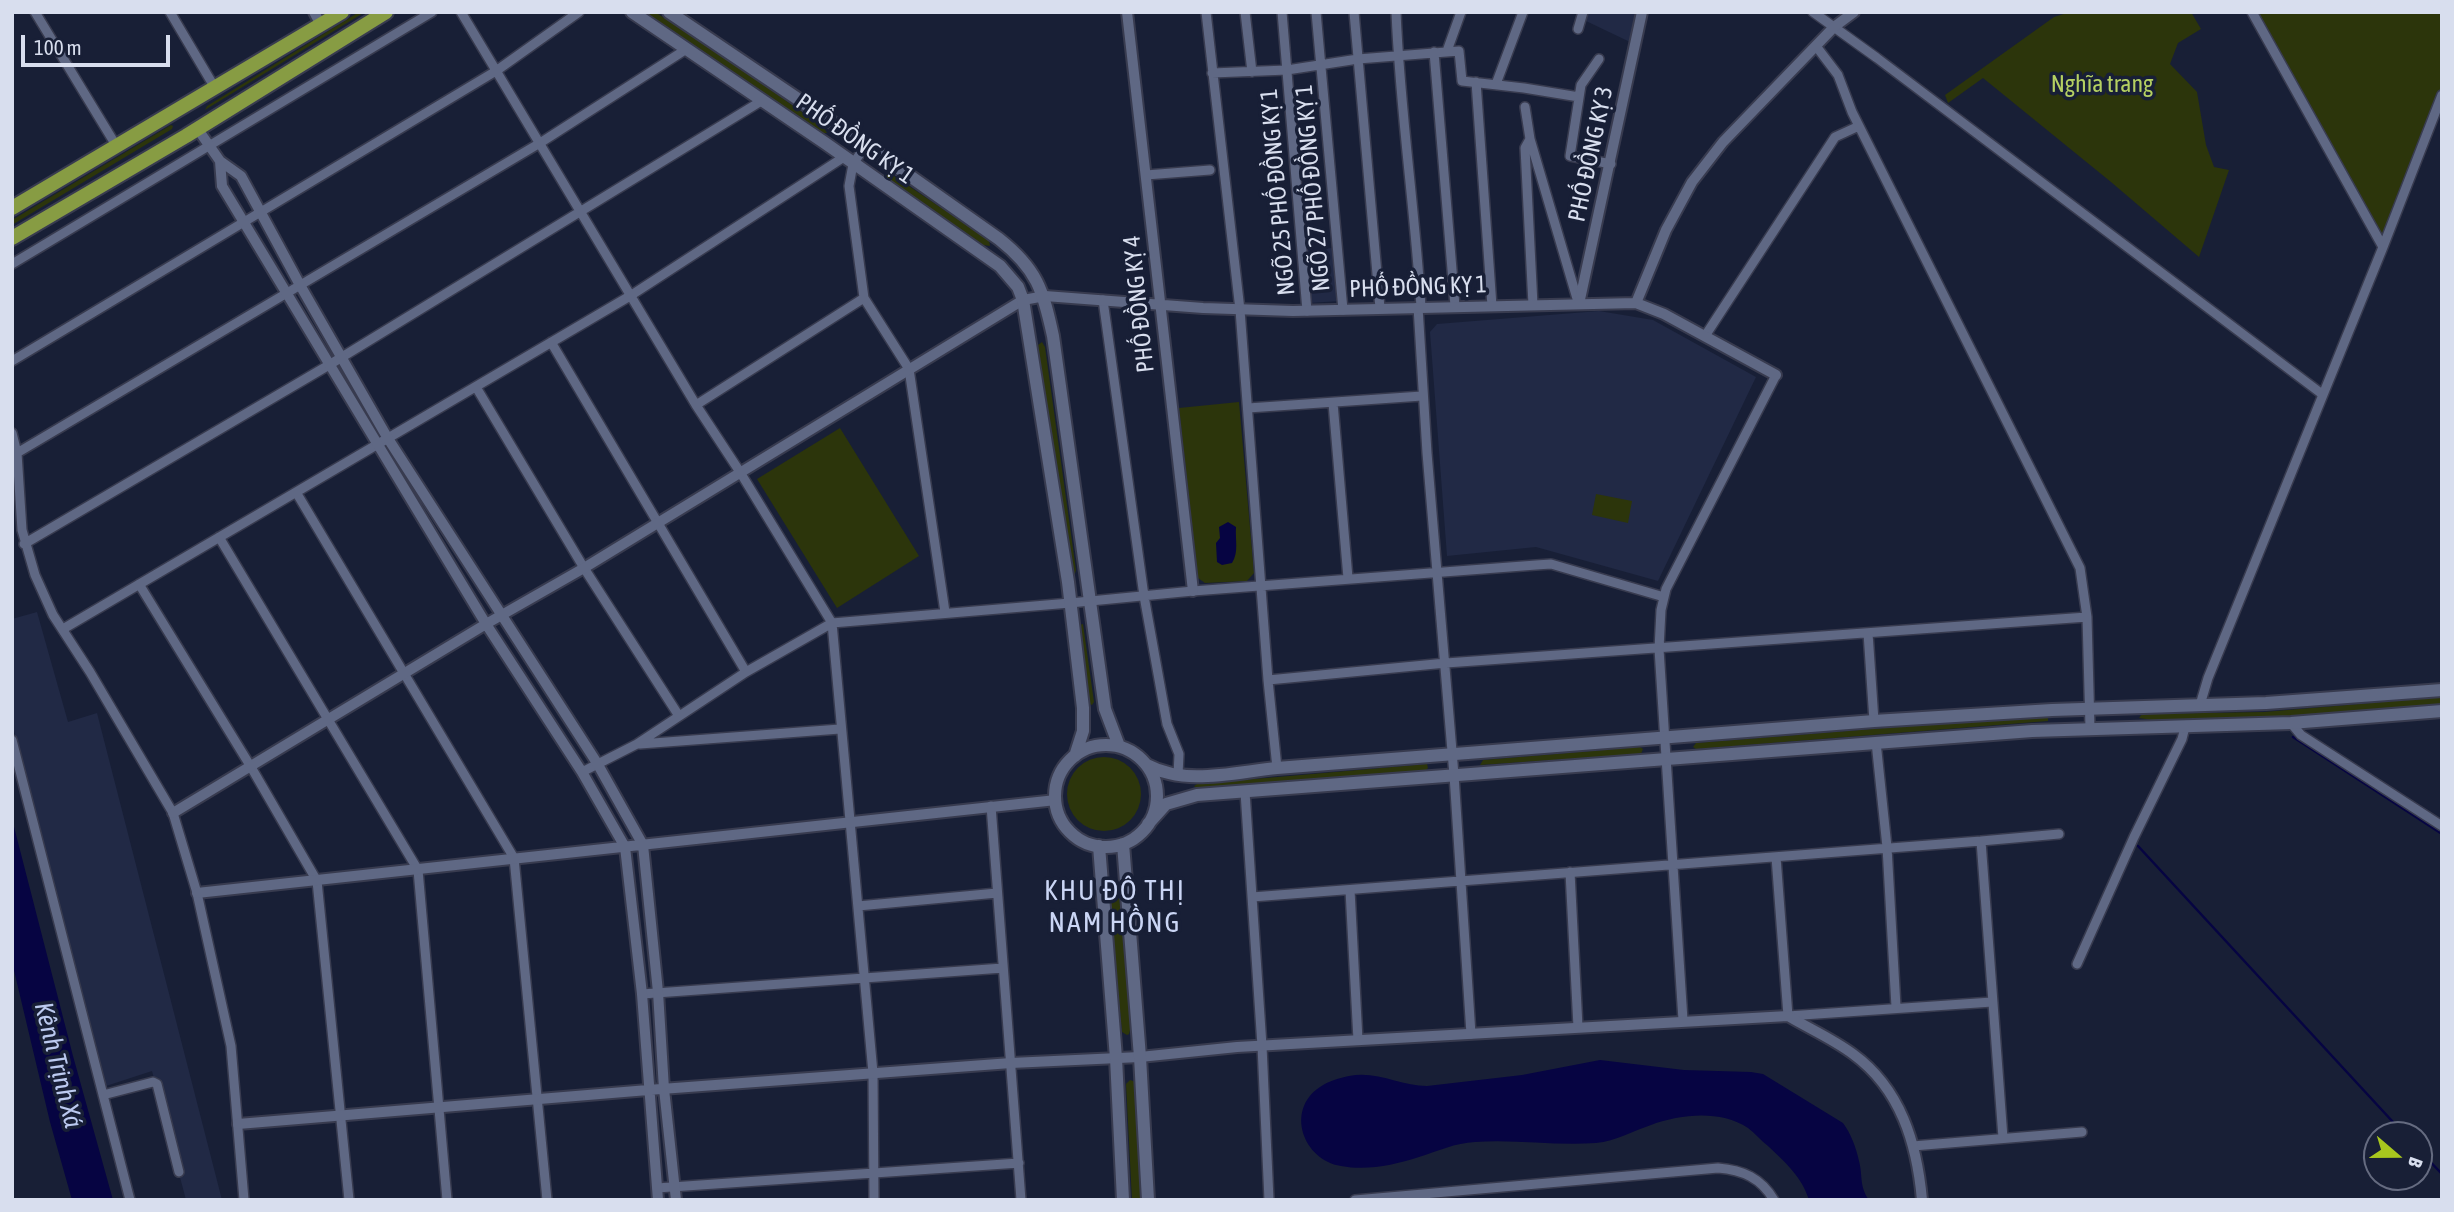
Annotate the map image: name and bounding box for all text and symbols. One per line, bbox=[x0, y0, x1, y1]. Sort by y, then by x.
scale bar bbox=[24, 21, 173, 65]
text: 100 m bbox=[34, 35, 82, 59]
park label: Nghĩa trang bbox=[2051, 70, 2153, 98]
street label: NGÕ 27 PHỐ ĐỒNG KỴ 1 bbox=[1290, 83, 1336, 293]
street label: PHỐ ĐỒNG KỴ 3 bbox=[1563, 84, 1619, 224]
street label: NGÕ 25 PHỐ ĐỒNG KỴ 1 bbox=[1255, 87, 1301, 297]
street label: PHỐ ĐỒNG KỴ 1 bbox=[790, 88, 920, 190]
street label: PHỐ ĐỒNG KỴ 4 bbox=[1117, 234, 1161, 374]
street label: PHỐ ĐỒNG KỴ 1 bbox=[1349, 270, 1487, 304]
district label: KHU ĐÔ THỊ NAM HỒNG bbox=[1045, 874, 1185, 940]
water label: Kênh Trịnh Xá bbox=[27, 999, 89, 1131]
north arrow bbox=[2363, 1121, 2433, 1191]
text: B bbox=[2404, 1154, 2428, 1170]

